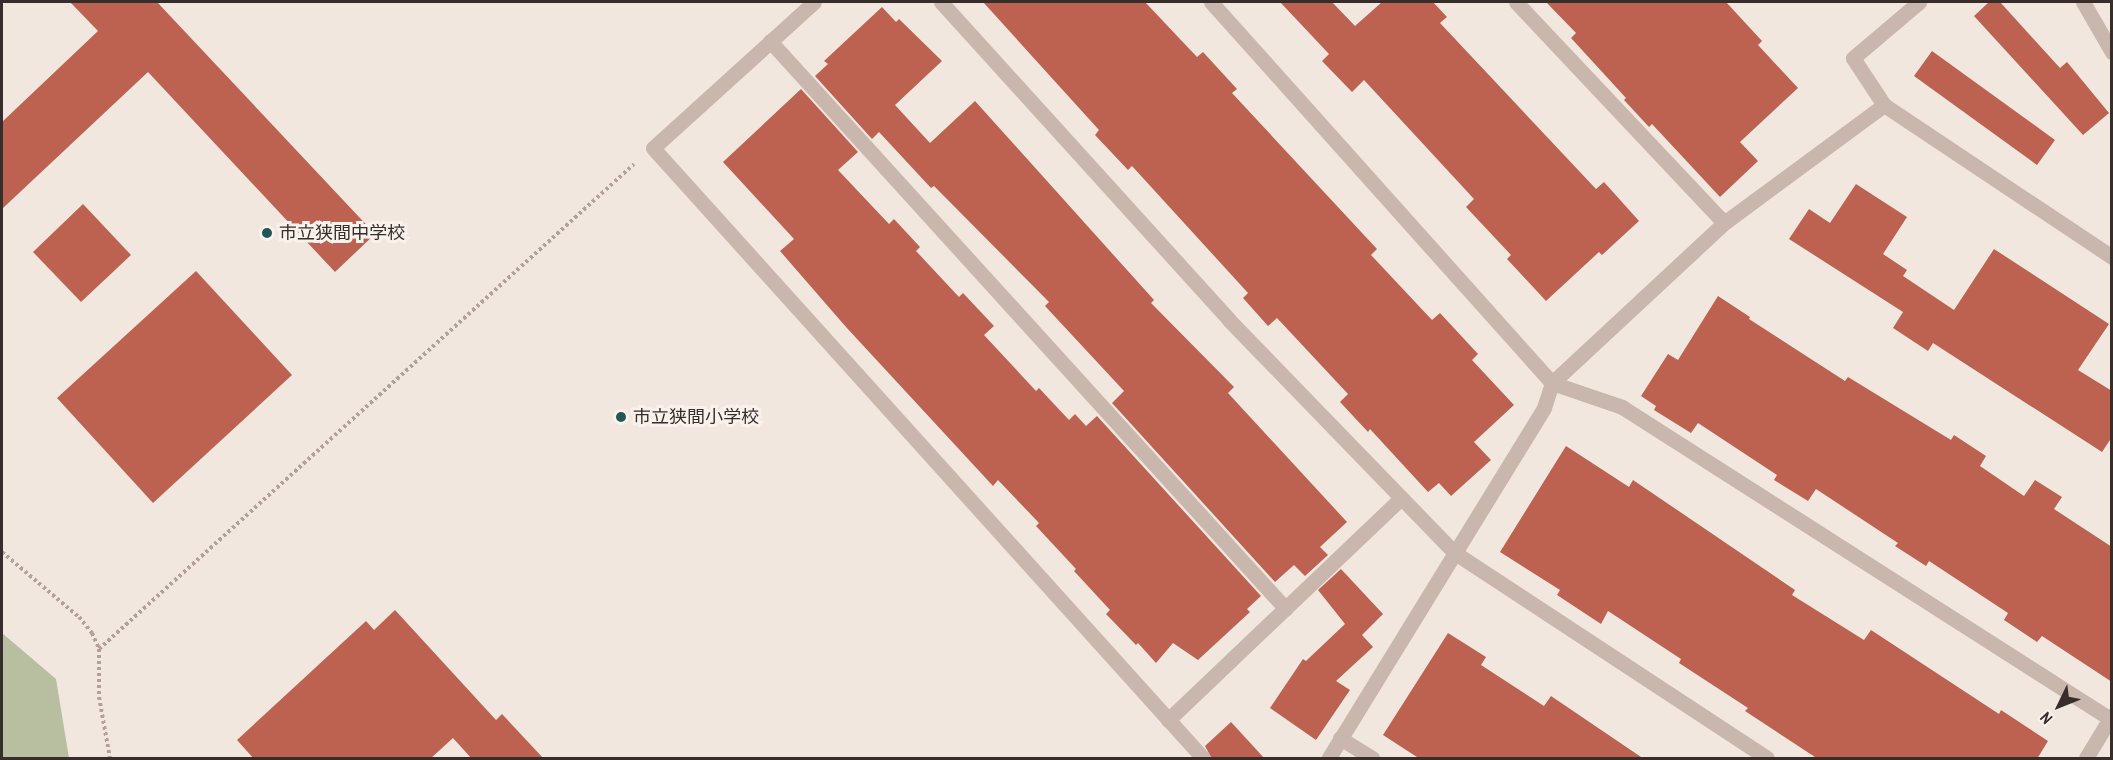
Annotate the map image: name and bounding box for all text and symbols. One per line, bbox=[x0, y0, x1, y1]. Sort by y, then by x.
place label: 市立狭間中学校 bbox=[279, 222, 405, 244]
marker: 市立狭間中学校 bbox=[260, 226, 274, 240]
place label: 市立狭間小学校 bbox=[633, 406, 759, 428]
marker: 市立狭間小学校 bbox=[614, 410, 628, 424]
north arrow bbox=[2029, 676, 2089, 736]
text: N bbox=[2035, 707, 2057, 729]

